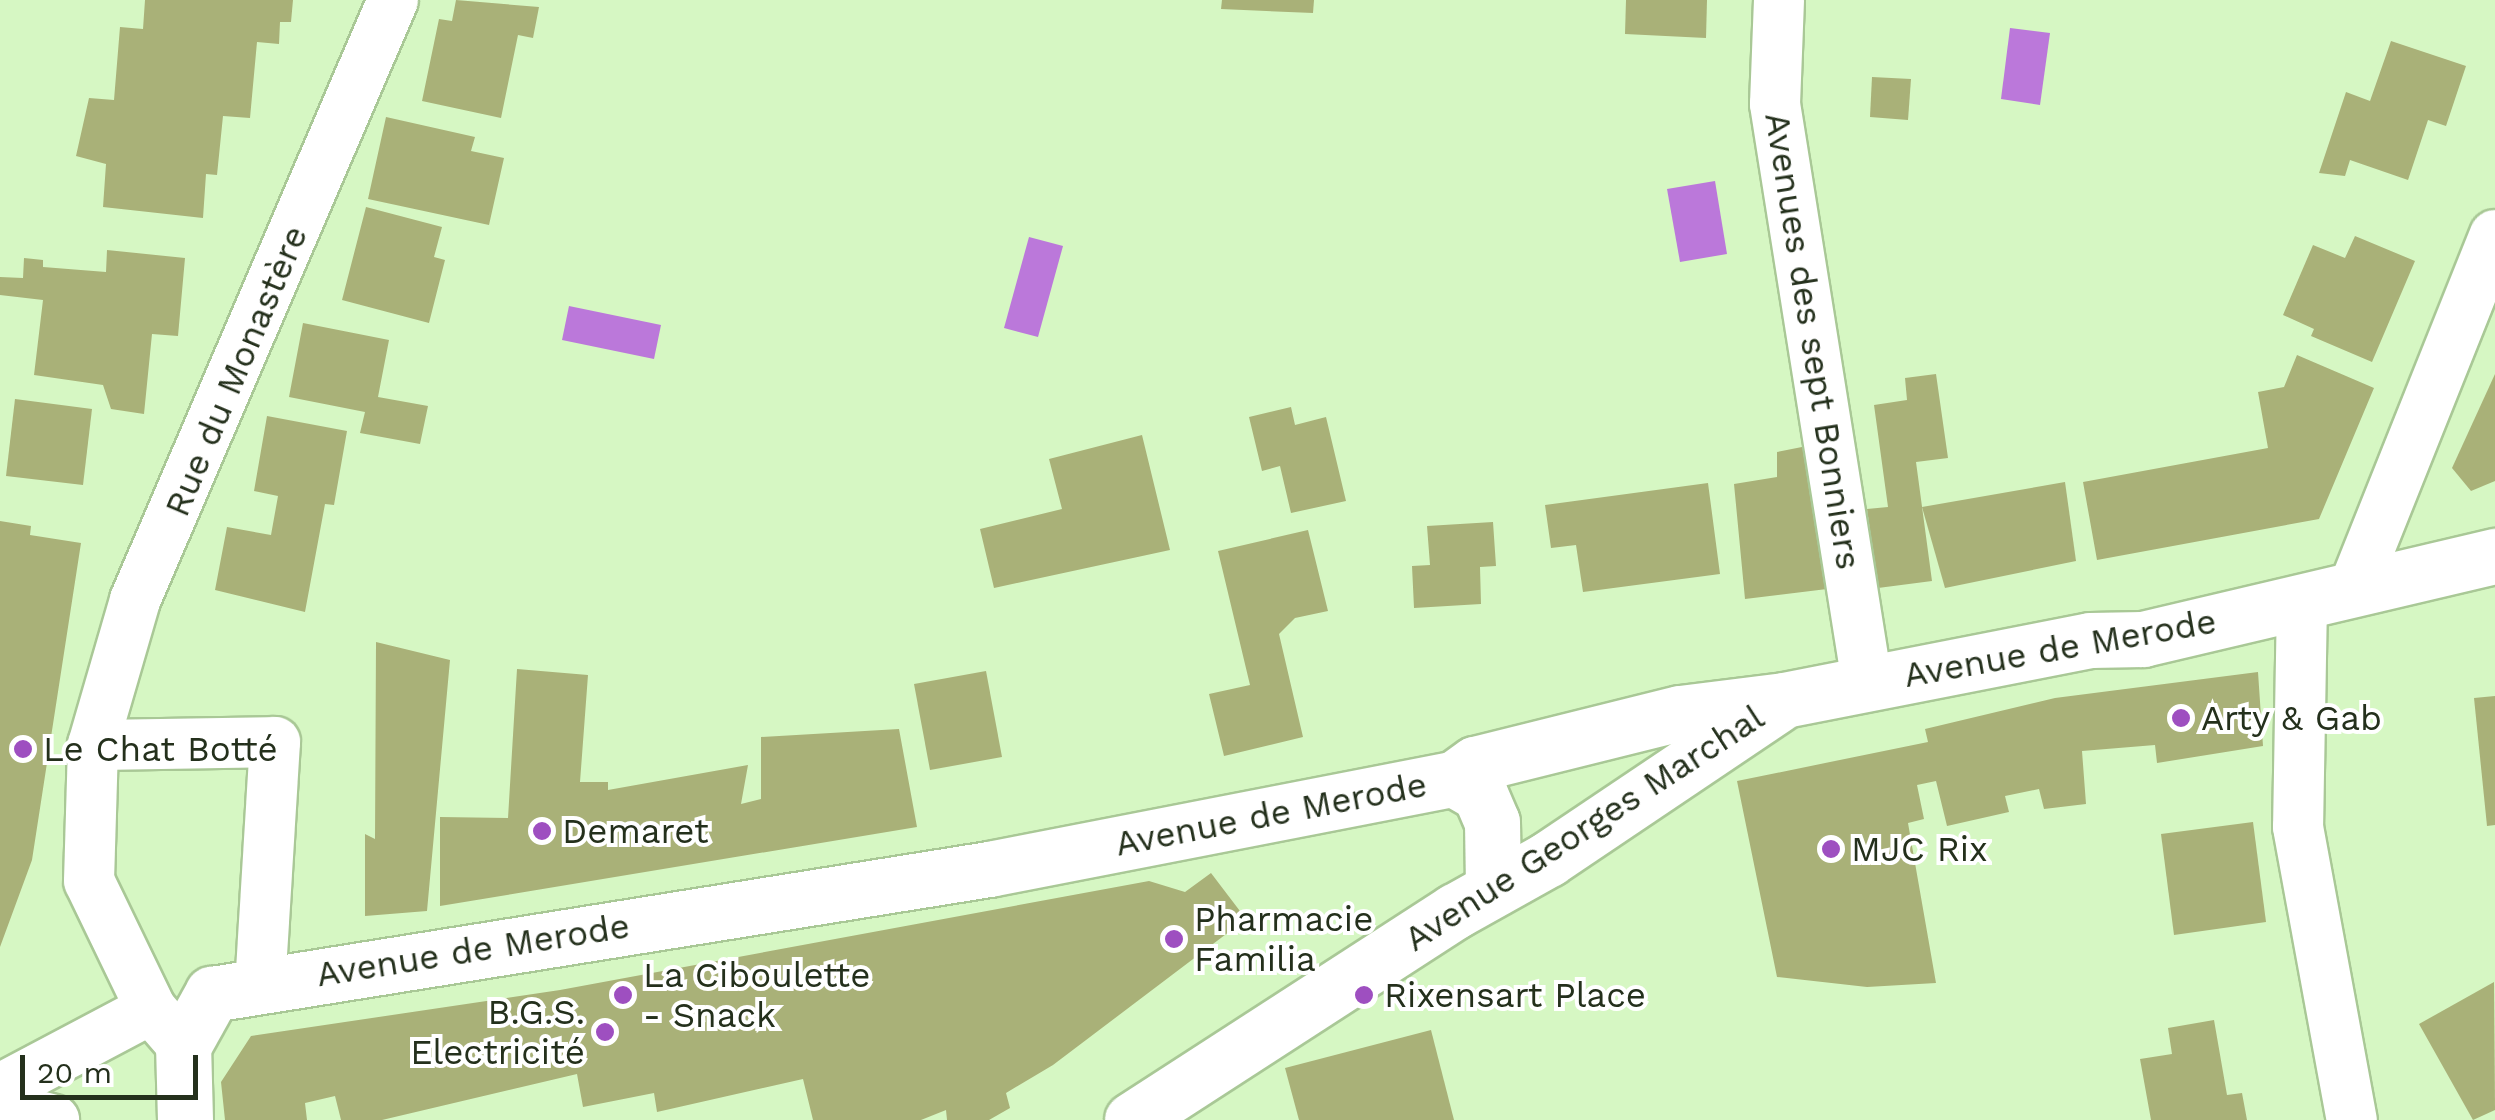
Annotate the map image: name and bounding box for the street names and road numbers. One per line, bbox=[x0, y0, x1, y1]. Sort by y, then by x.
street label: Avenues des sept Bonniers bbox=[1756, 109, 1870, 573]
street label: Rue du Monastère bbox=[156, 219, 316, 523]
street label: Avenue de Merode bbox=[1901, 600, 2219, 696]
street label: Avenue Georges Marchal bbox=[1397, 696, 1771, 960]
street label: Avenue de Merode bbox=[1112, 763, 1430, 865]
street label: Avenue de Merode bbox=[313, 905, 633, 995]

